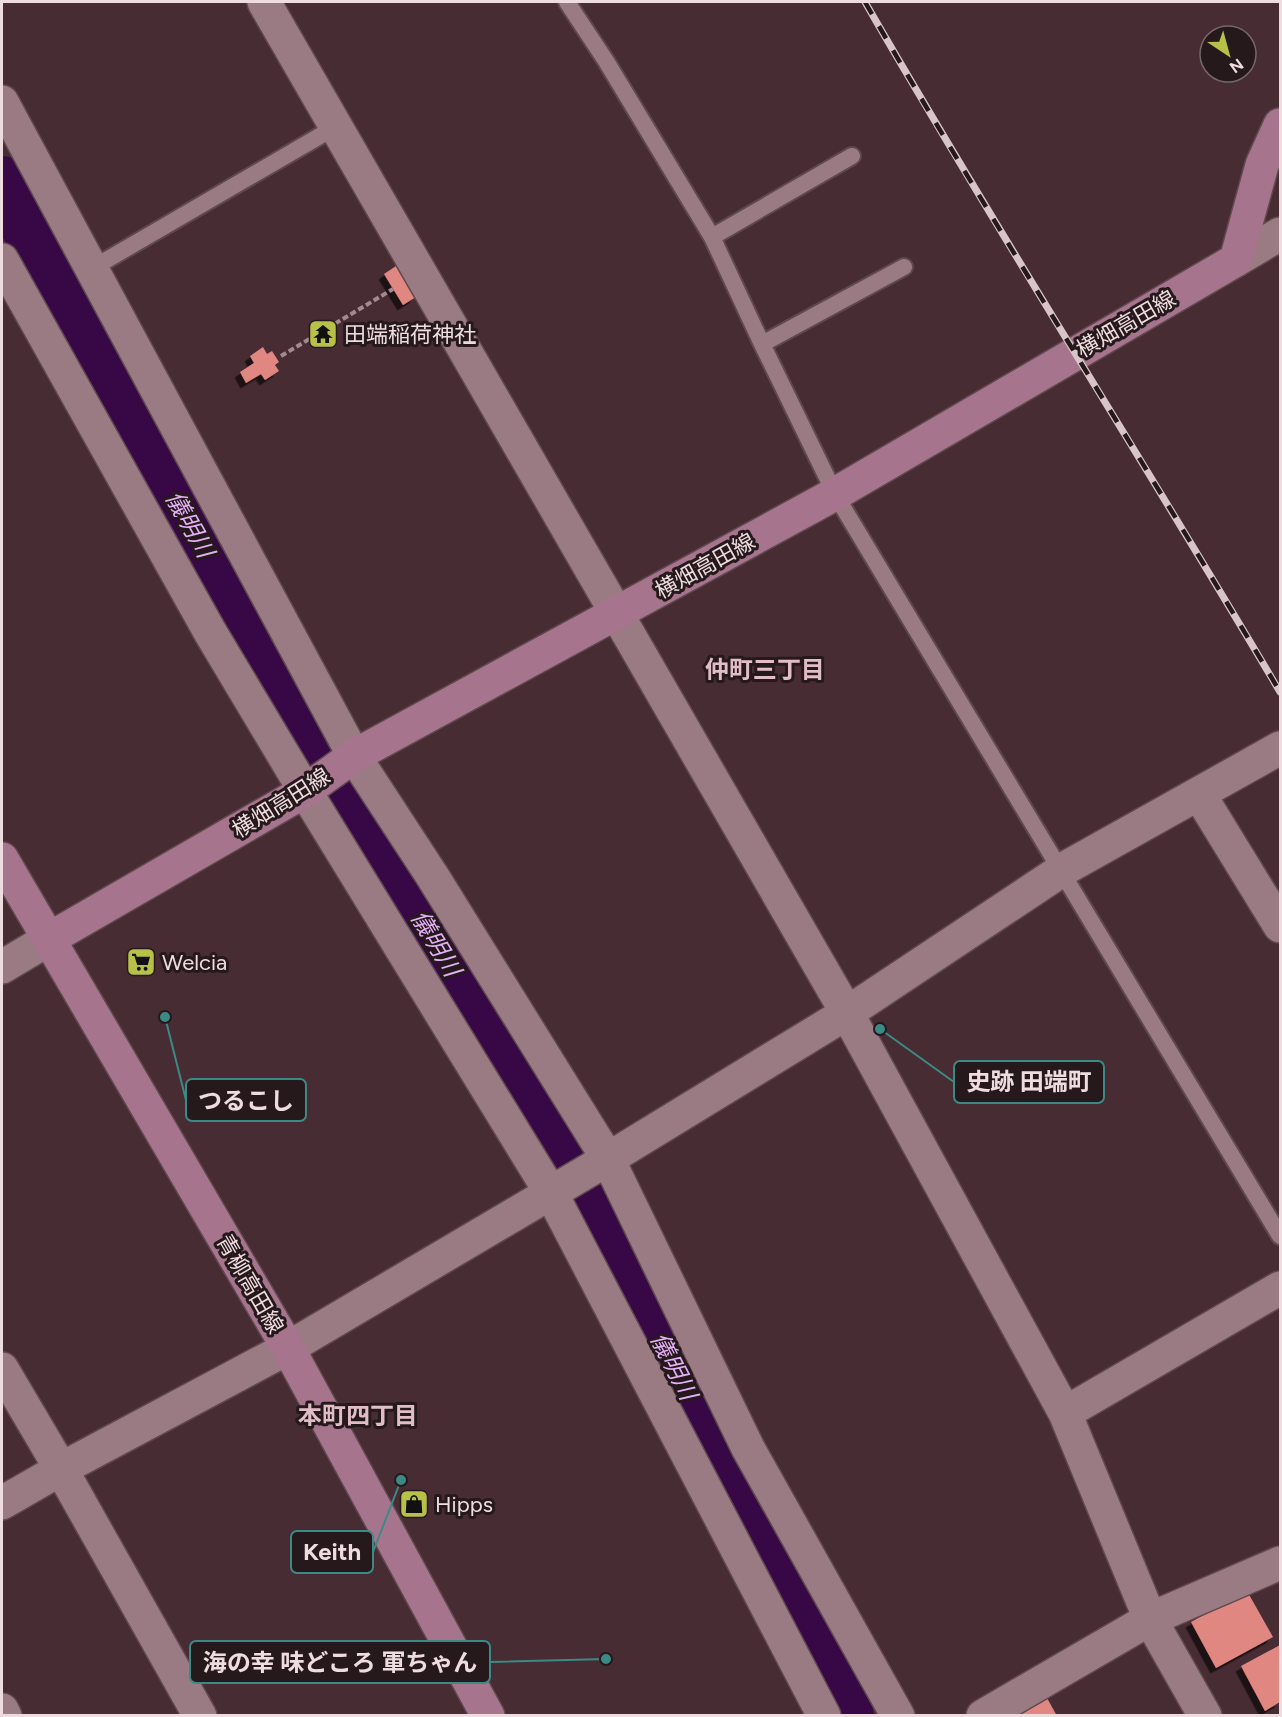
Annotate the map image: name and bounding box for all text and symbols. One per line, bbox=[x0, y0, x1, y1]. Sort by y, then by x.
north arrow bbox=[1198, 24, 1258, 84]
text: N bbox=[1226, 54, 1247, 77]
street label: 横畑高田線 bbox=[1072, 285, 1180, 363]
temple icon: 田端稲荷神社 bbox=[307, 318, 339, 350]
place label: 田端稲荷神社 bbox=[344, 321, 476, 348]
water label: 儀明川 bbox=[160, 485, 222, 565]
street label: 横畑高田線 bbox=[650, 528, 760, 604]
district label: 仲町三丁目 bbox=[705, 655, 825, 684]
street label: 横畑高田線 bbox=[227, 762, 335, 844]
water label: 儀明川 bbox=[405, 905, 469, 984]
supermarket icon: Welcia bbox=[125, 946, 157, 978]
place label: Welcia bbox=[162, 949, 227, 976]
callout: 史跡 田端町 bbox=[954, 1061, 1104, 1103]
text: 史跡 田端町 bbox=[966, 1067, 1092, 1096]
callout: つるこし bbox=[186, 1079, 306, 1121]
text: つるこし bbox=[198, 1086, 294, 1115]
street label: 青柳高田線 bbox=[211, 1230, 289, 1338]
water label: 儀明川 bbox=[645, 1327, 705, 1407]
district label: 本町四丁目 bbox=[298, 1401, 418, 1430]
shop icon: Hipps bbox=[398, 1488, 430, 1520]
place label: Hipps bbox=[435, 1491, 493, 1518]
callout: Keith bbox=[291, 1531, 373, 1573]
text: Keith bbox=[303, 1537, 361, 1566]
callout: 海の幸 味どころ 軍ちゃん bbox=[190, 1641, 490, 1683]
text: 海の幸 味どころ 軍ちゃん bbox=[203, 1648, 477, 1677]

